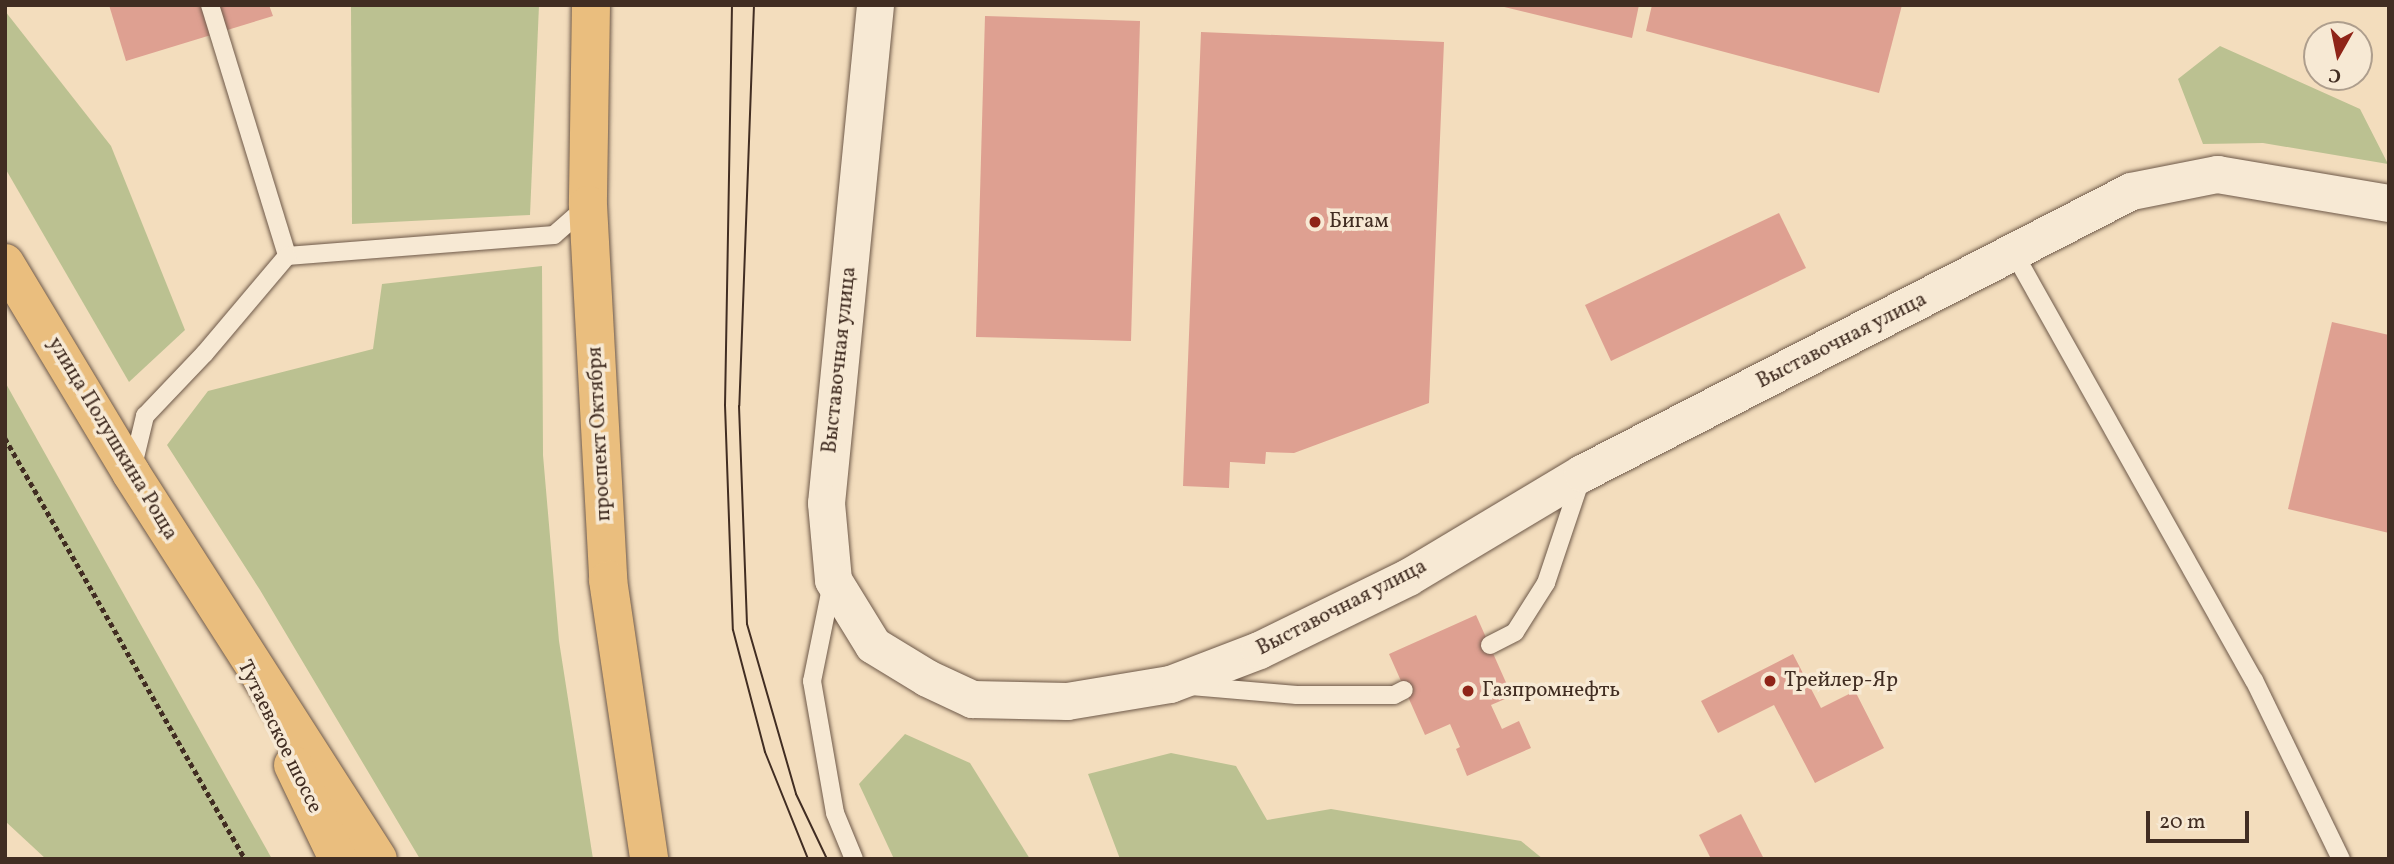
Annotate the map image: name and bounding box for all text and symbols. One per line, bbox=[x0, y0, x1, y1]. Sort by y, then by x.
north arrow bbox=[2303, 21, 2373, 91]
text: С bbox=[2327, 61, 2343, 89]
place label: Бигам bbox=[1329, 209, 1389, 235]
marker: Бигам bbox=[1307, 214, 1323, 230]
street label: Выставочная улица bbox=[818, 265, 862, 455]
street label: Выставочная улица bbox=[1752, 287, 1932, 395]
street label: улица Полушкина Роща bbox=[41, 333, 183, 545]
street label: проспект Октября bbox=[583, 346, 617, 522]
street label: Выставочная улица bbox=[1252, 554, 1432, 662]
street label: Тутаевское шоссе bbox=[231, 656, 327, 818]
place label: Трейлер-Яр bbox=[1784, 668, 1898, 694]
marker: Трейлер-Яр bbox=[1762, 673, 1778, 689]
place label: Газпромнефть bbox=[1482, 678, 1620, 704]
marker: Газпромнефть bbox=[1460, 683, 1476, 699]
scale bar bbox=[2149, 798, 2252, 842]
text: 20 m bbox=[2159, 808, 2205, 837]

